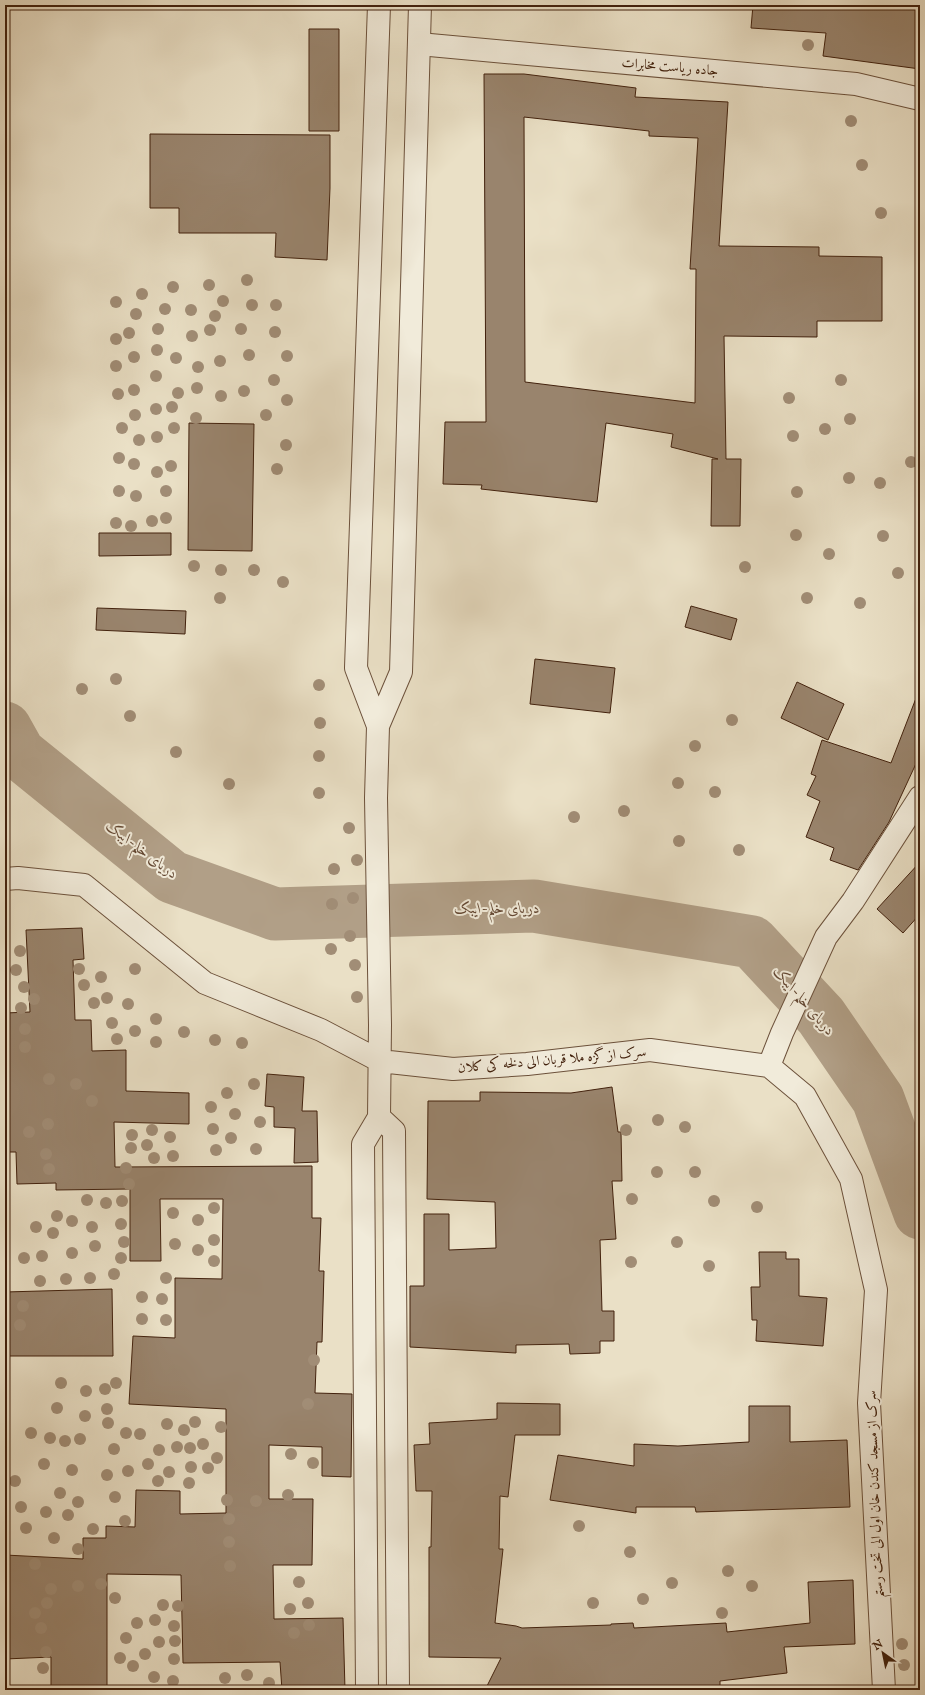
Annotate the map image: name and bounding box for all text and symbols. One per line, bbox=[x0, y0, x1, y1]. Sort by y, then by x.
street label: جاده ریاست مخابرات bbox=[621, 54, 719, 80]
water label: دریای خلم-ایبک bbox=[99, 817, 182, 887]
water label: دریای خلم-ایبک bbox=[454, 899, 540, 923]
water label: دریای خلم-ایبک bbox=[765, 962, 839, 1043]
street label: سرک از گزه ملا قربان الی دلخه کی کلان bbox=[457, 1042, 647, 1077]
street label: سرک از مسجد کندن خان اول الی تخت رستم bbox=[862, 1390, 892, 1598]
north arrow bbox=[863, 1633, 903, 1673]
text: N bbox=[869, 1637, 886, 1654]

